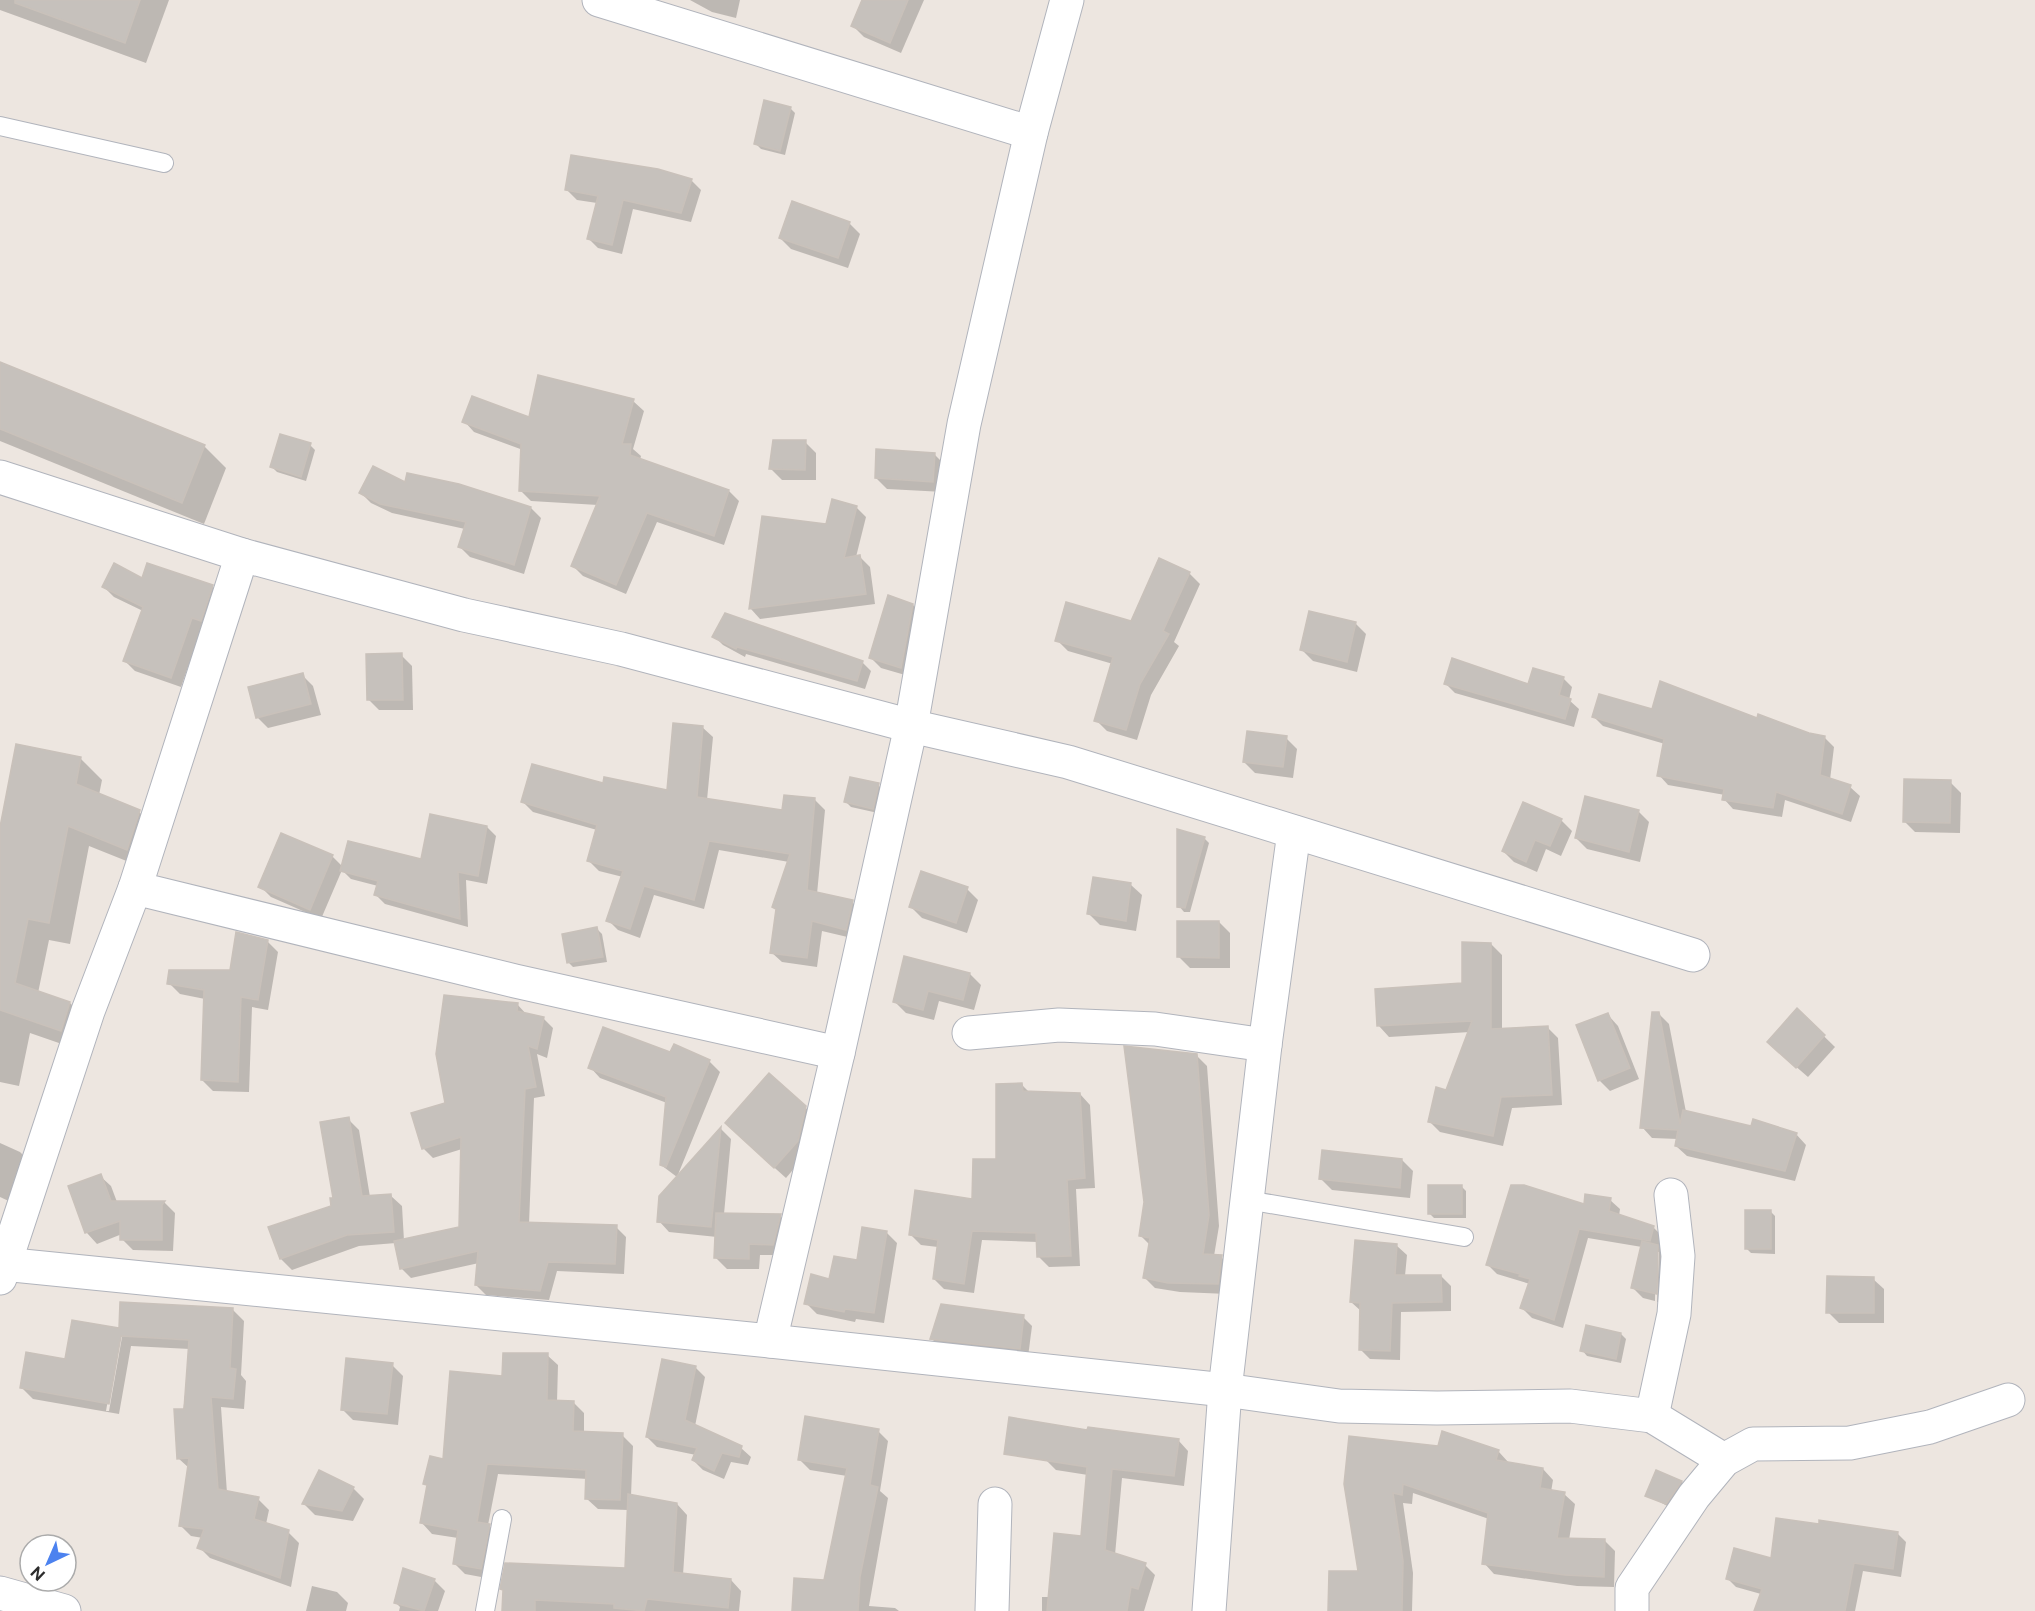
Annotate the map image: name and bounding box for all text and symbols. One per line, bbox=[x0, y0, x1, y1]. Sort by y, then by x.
north arrow bbox=[18, 1533, 78, 1593]
text: N bbox=[27, 1562, 49, 1585]

